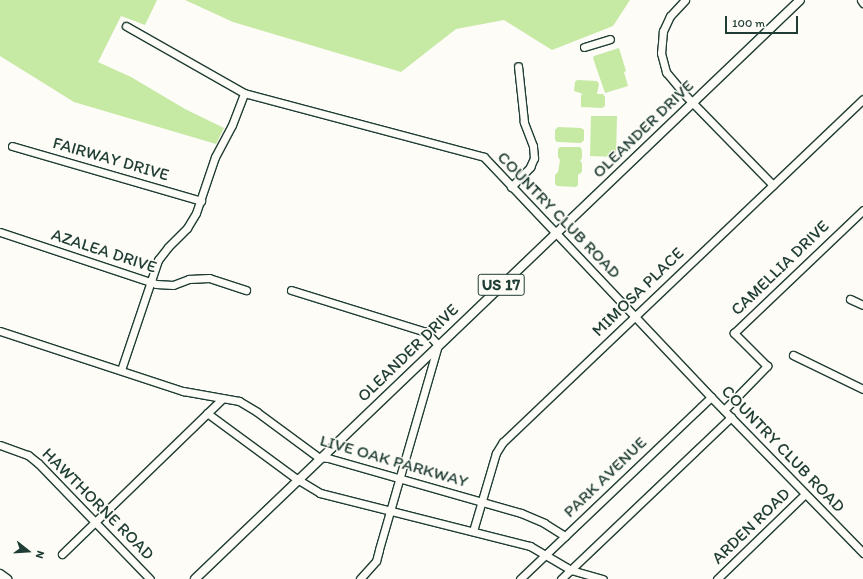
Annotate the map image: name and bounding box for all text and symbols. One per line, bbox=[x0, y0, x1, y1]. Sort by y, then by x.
scale bar bbox=[727, 8, 800, 34]
text: 100 m bbox=[732, 16, 765, 30]
street label: OLEANDER DRIVE bbox=[587, 75, 699, 183]
street label: FAIRWAY DRIVE bbox=[50, 133, 172, 185]
street label: COUNTRY CLUB ROAD bbox=[493, 147, 625, 283]
street label: CAMELLIA DRIVE bbox=[726, 215, 834, 321]
street label: AZALEA DRIVE bbox=[48, 224, 160, 278]
street label: MIMOSA PLACE bbox=[588, 243, 688, 341]
road number: US 17 bbox=[477, 271, 525, 299]
street label: OLEANDER DRIVE bbox=[352, 299, 464, 407]
street label: COUNTRY CLUB ROAD bbox=[717, 381, 849, 517]
street label: LIVE OAK PARKWAY bbox=[318, 430, 470, 492]
street label: PARK AVENUE bbox=[559, 432, 651, 522]
street label: HAWTHORNE ROAD bbox=[38, 444, 158, 564]
street label: ARDEN ROAD bbox=[708, 484, 794, 568]
north arrow bbox=[8, 531, 48, 571]

